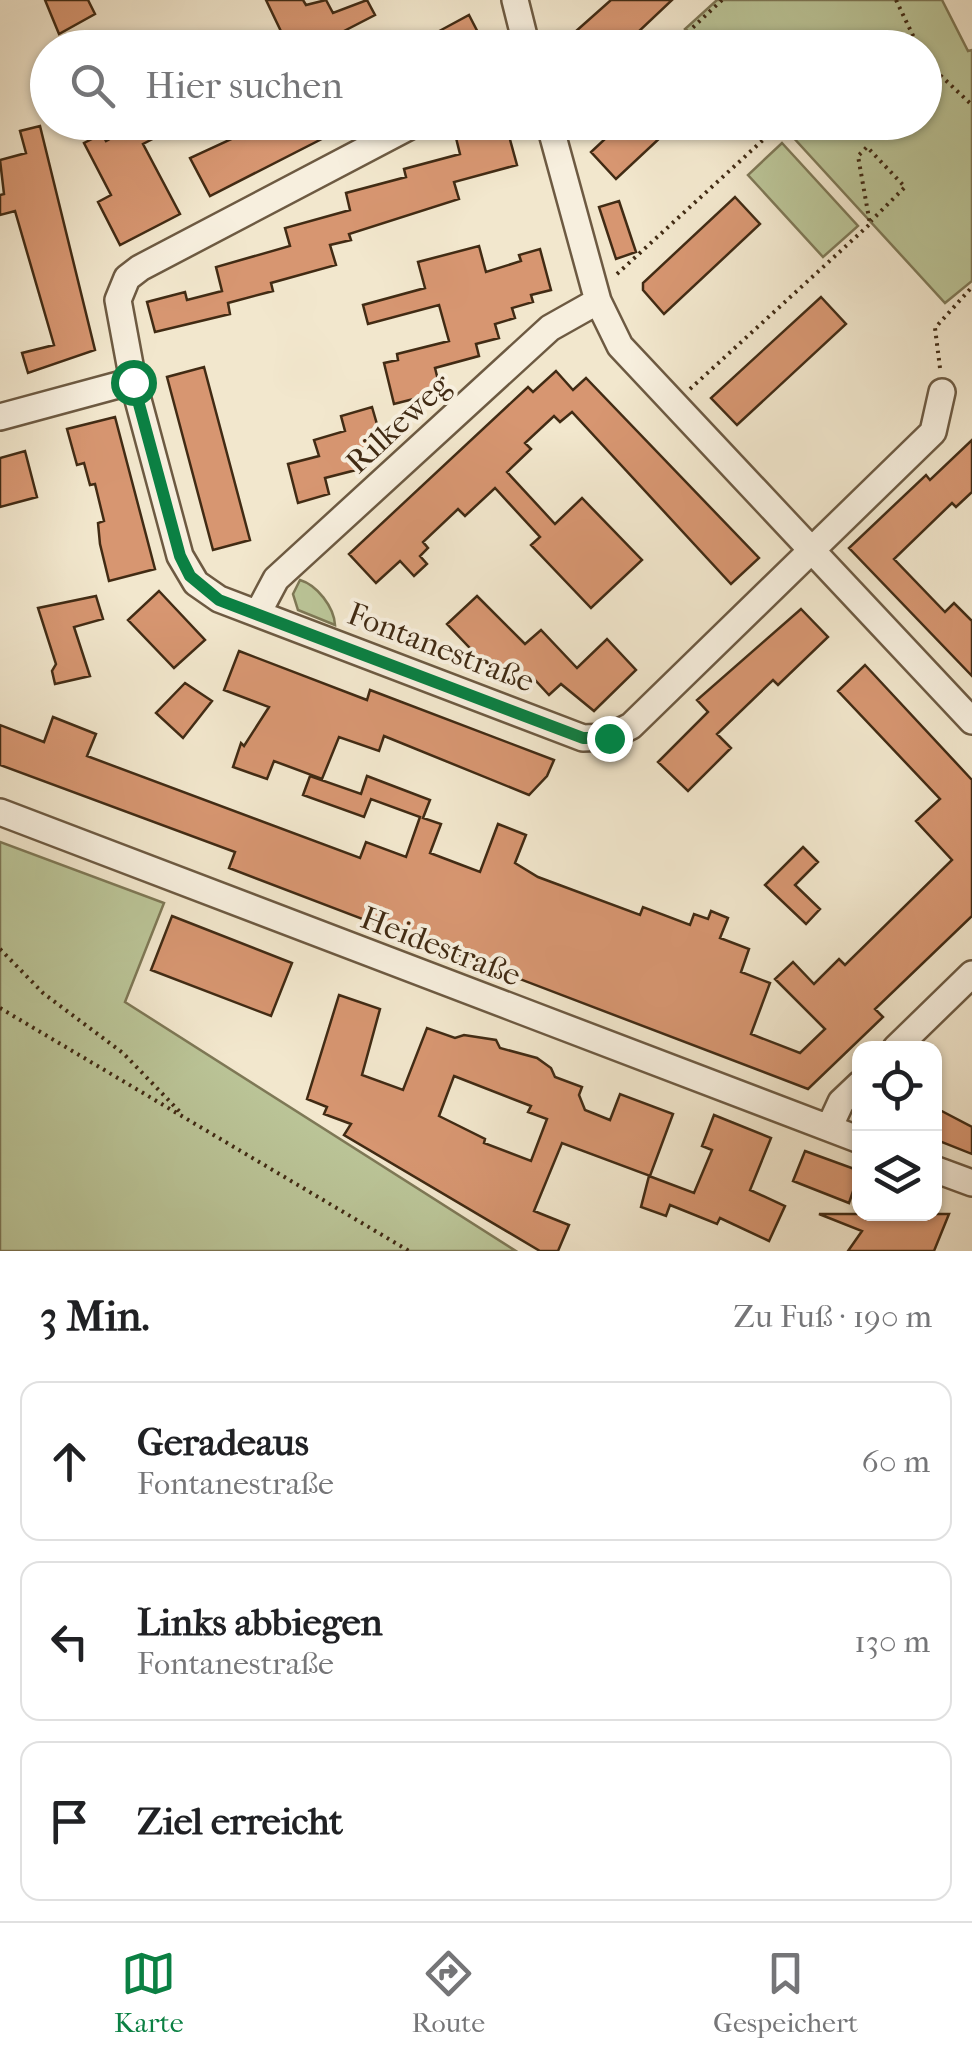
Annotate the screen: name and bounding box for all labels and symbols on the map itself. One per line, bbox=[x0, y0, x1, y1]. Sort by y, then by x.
route start bbox=[111, 360, 157, 406]
street label: Rilkeweg bbox=[338, 365, 459, 481]
street label: Fontanestraße bbox=[342, 595, 540, 700]
route end bbox=[587, 716, 633, 762]
street label: Heidestraße bbox=[356, 899, 526, 994]

